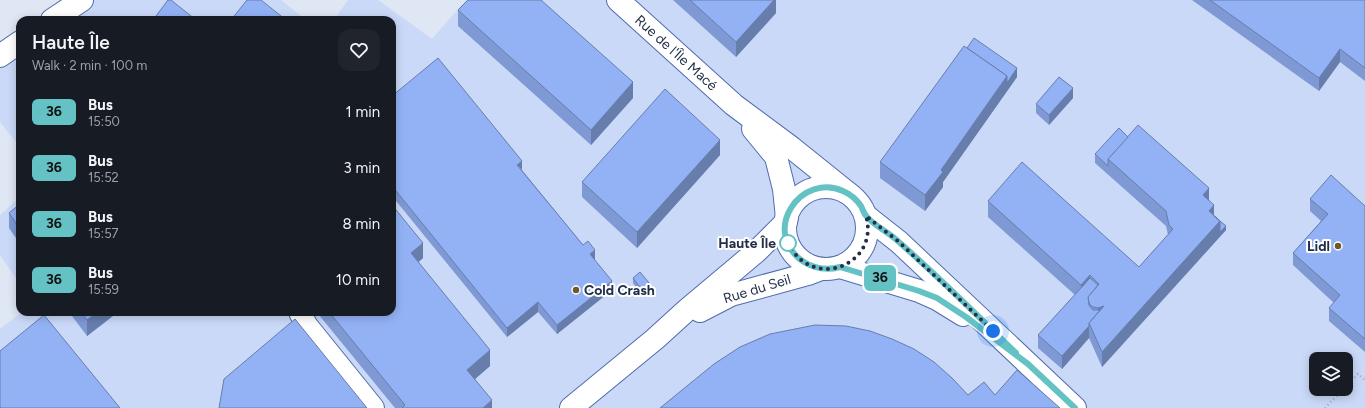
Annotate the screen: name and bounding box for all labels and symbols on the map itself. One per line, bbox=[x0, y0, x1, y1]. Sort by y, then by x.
street label: Rue de l'Île Macé bbox=[631, 12, 721, 95]
marker: Haute Île bbox=[779, 234, 797, 252]
place label: Haute Île bbox=[718, 235, 776, 252]
place label: Lidl bbox=[1307, 238, 1330, 255]
marker: Lidl bbox=[1333, 241, 1343, 251]
line badge: 36 bbox=[862, 265, 898, 291]
street label: Rue du Seil bbox=[721, 271, 793, 307]
place label: Cold Crash bbox=[584, 282, 655, 299]
marker: Cold Crash bbox=[571, 285, 581, 295]
your location bbox=[983, 321, 1003, 341]

